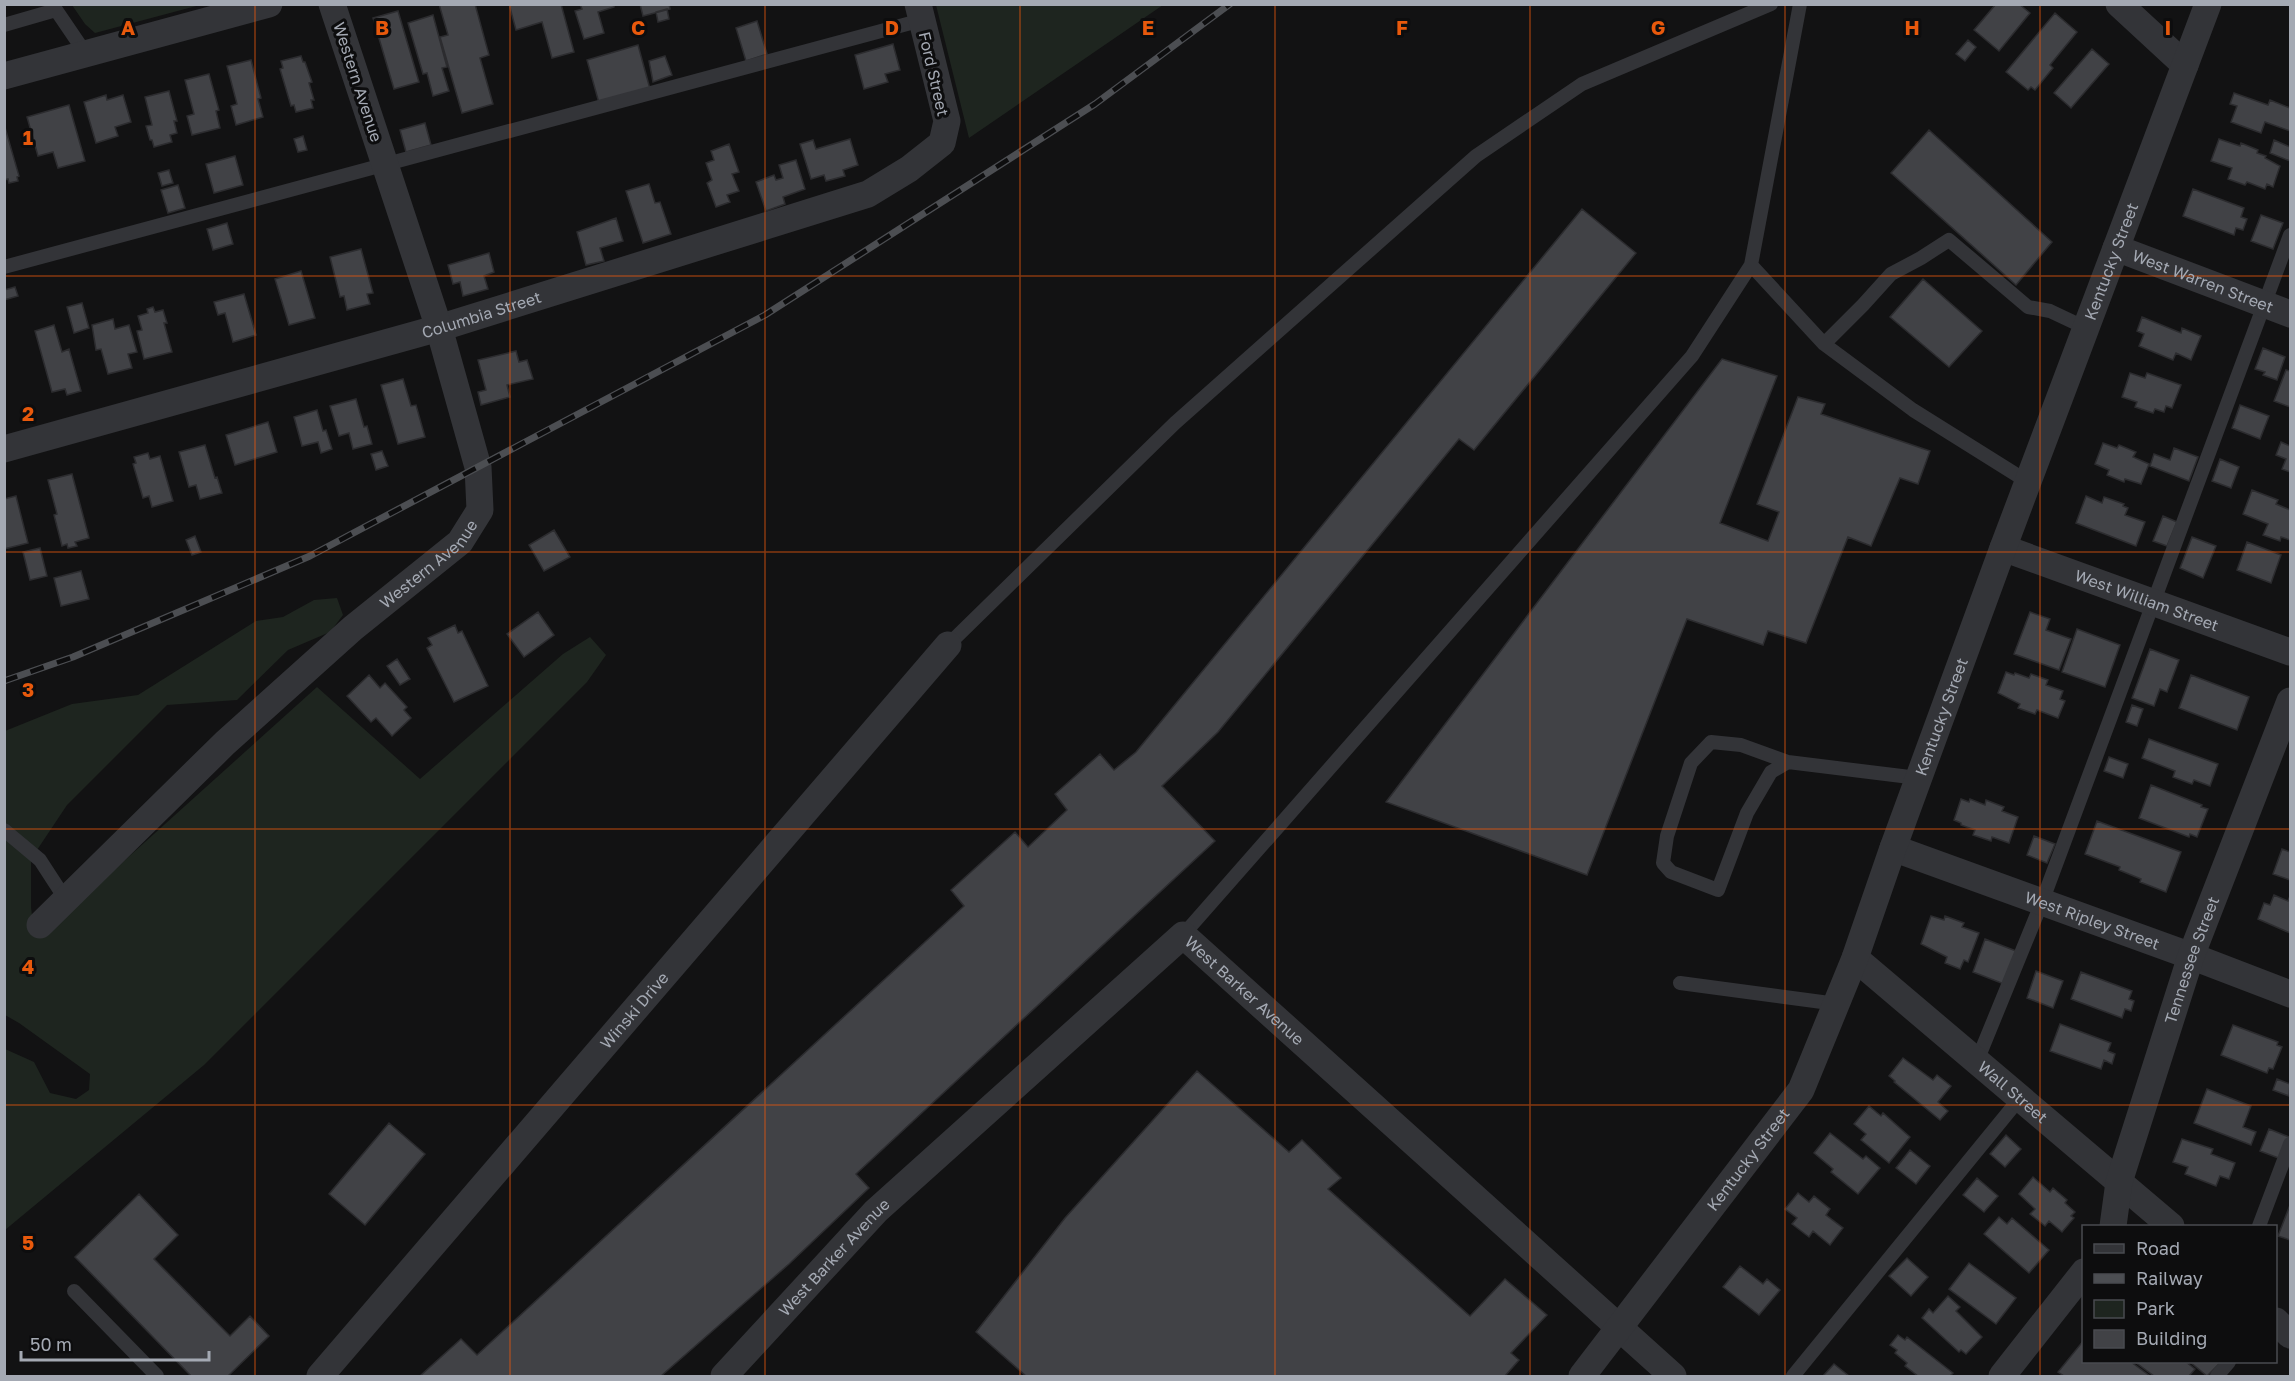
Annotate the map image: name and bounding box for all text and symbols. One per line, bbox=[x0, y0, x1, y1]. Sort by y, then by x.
text: A bbox=[121, 15, 135, 39]
text: B bbox=[375, 15, 389, 39]
text: C bbox=[631, 15, 645, 39]
text: D bbox=[885, 15, 899, 39]
text: E bbox=[1142, 15, 1154, 39]
text: F bbox=[1396, 15, 1408, 39]
text: G bbox=[1651, 15, 1665, 39]
text: H bbox=[1904, 15, 1920, 39]
text: I bbox=[2165, 15, 2171, 39]
street label: Western Avenue bbox=[329, 20, 387, 144]
street label: Ford Street bbox=[915, 30, 953, 118]
text: 1 bbox=[23, 125, 33, 149]
street label: Kentucky Street bbox=[2080, 200, 2142, 323]
street label: West Warren Street bbox=[2129, 245, 2276, 317]
street label: Columbia Street bbox=[419, 287, 544, 342]
text: 2 bbox=[22, 401, 34, 425]
street label: Western Avenue bbox=[376, 516, 481, 613]
street label: West William Street bbox=[2072, 565, 2222, 635]
street label: Kentucky Street bbox=[1910, 655, 1972, 778]
text: 3 bbox=[22, 677, 34, 701]
street label: West Ripley Street bbox=[2022, 887, 2163, 954]
street label: Tennessee Street bbox=[2160, 893, 2223, 1026]
street label: West Barker Avenue bbox=[1181, 932, 1308, 1049]
text: 4 bbox=[22, 954, 34, 978]
street label: Winski Drive bbox=[596, 968, 673, 1053]
street label: Wall Street bbox=[1974, 1057, 2052, 1127]
street label: Kentucky Street bbox=[1702, 1104, 1794, 1215]
street label: West Barker Avenue bbox=[774, 1194, 893, 1320]
legend bbox=[2082, 1225, 2277, 1363]
text: 5 bbox=[22, 1230, 34, 1254]
text: Road bbox=[2136, 1237, 2180, 1259]
text: Railway bbox=[2136, 1267, 2203, 1289]
text: Park bbox=[2136, 1297, 2175, 1319]
scale bar bbox=[21, 1324, 208, 1362]
text: Building bbox=[2136, 1327, 2207, 1349]
text: 50 m bbox=[30, 1333, 72, 1355]

